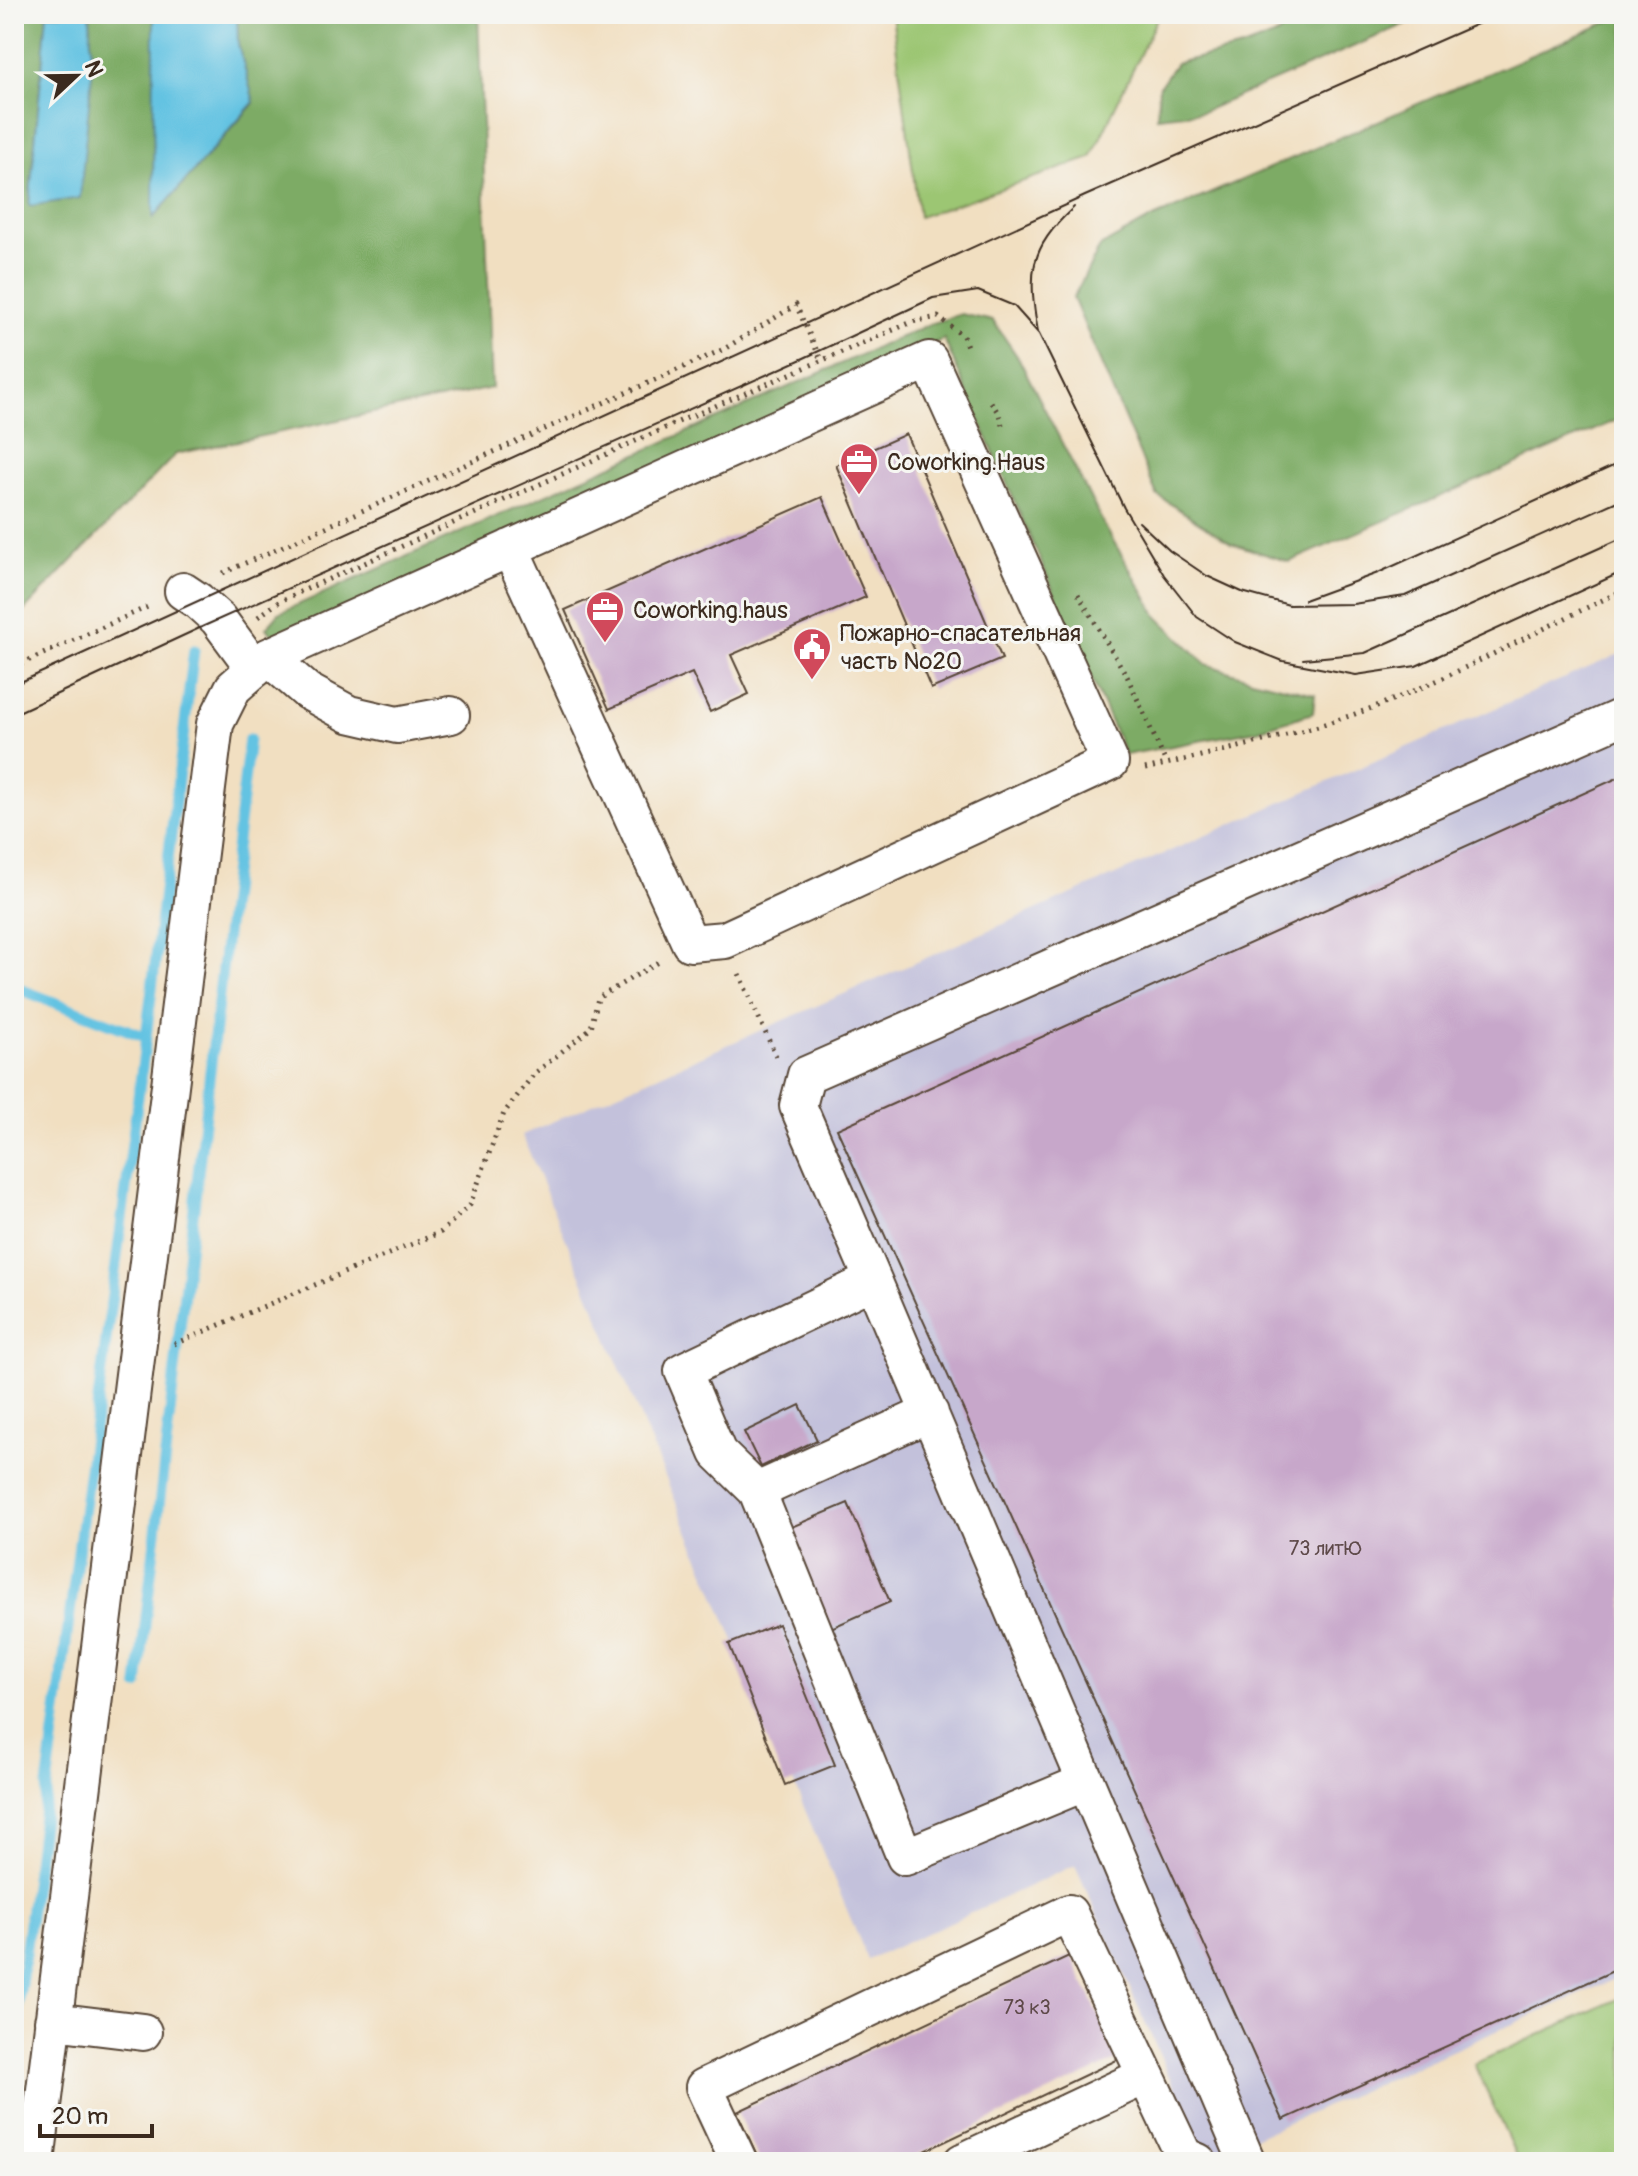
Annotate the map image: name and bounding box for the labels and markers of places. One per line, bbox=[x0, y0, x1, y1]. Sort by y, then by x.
office icon: Coworking.Haus bbox=[838, 441, 880, 496]
place label: Coworking.Haus bbox=[887, 448, 1045, 477]
office icon: Coworking.haus bbox=[584, 589, 626, 644]
place label: Coworking.haus bbox=[633, 596, 788, 625]
place label: Пожарно-спасательная часть №20 bbox=[840, 619, 1081, 676]
public building icon: Пожарно-спасательная часть №20 bbox=[791, 626, 833, 681]

